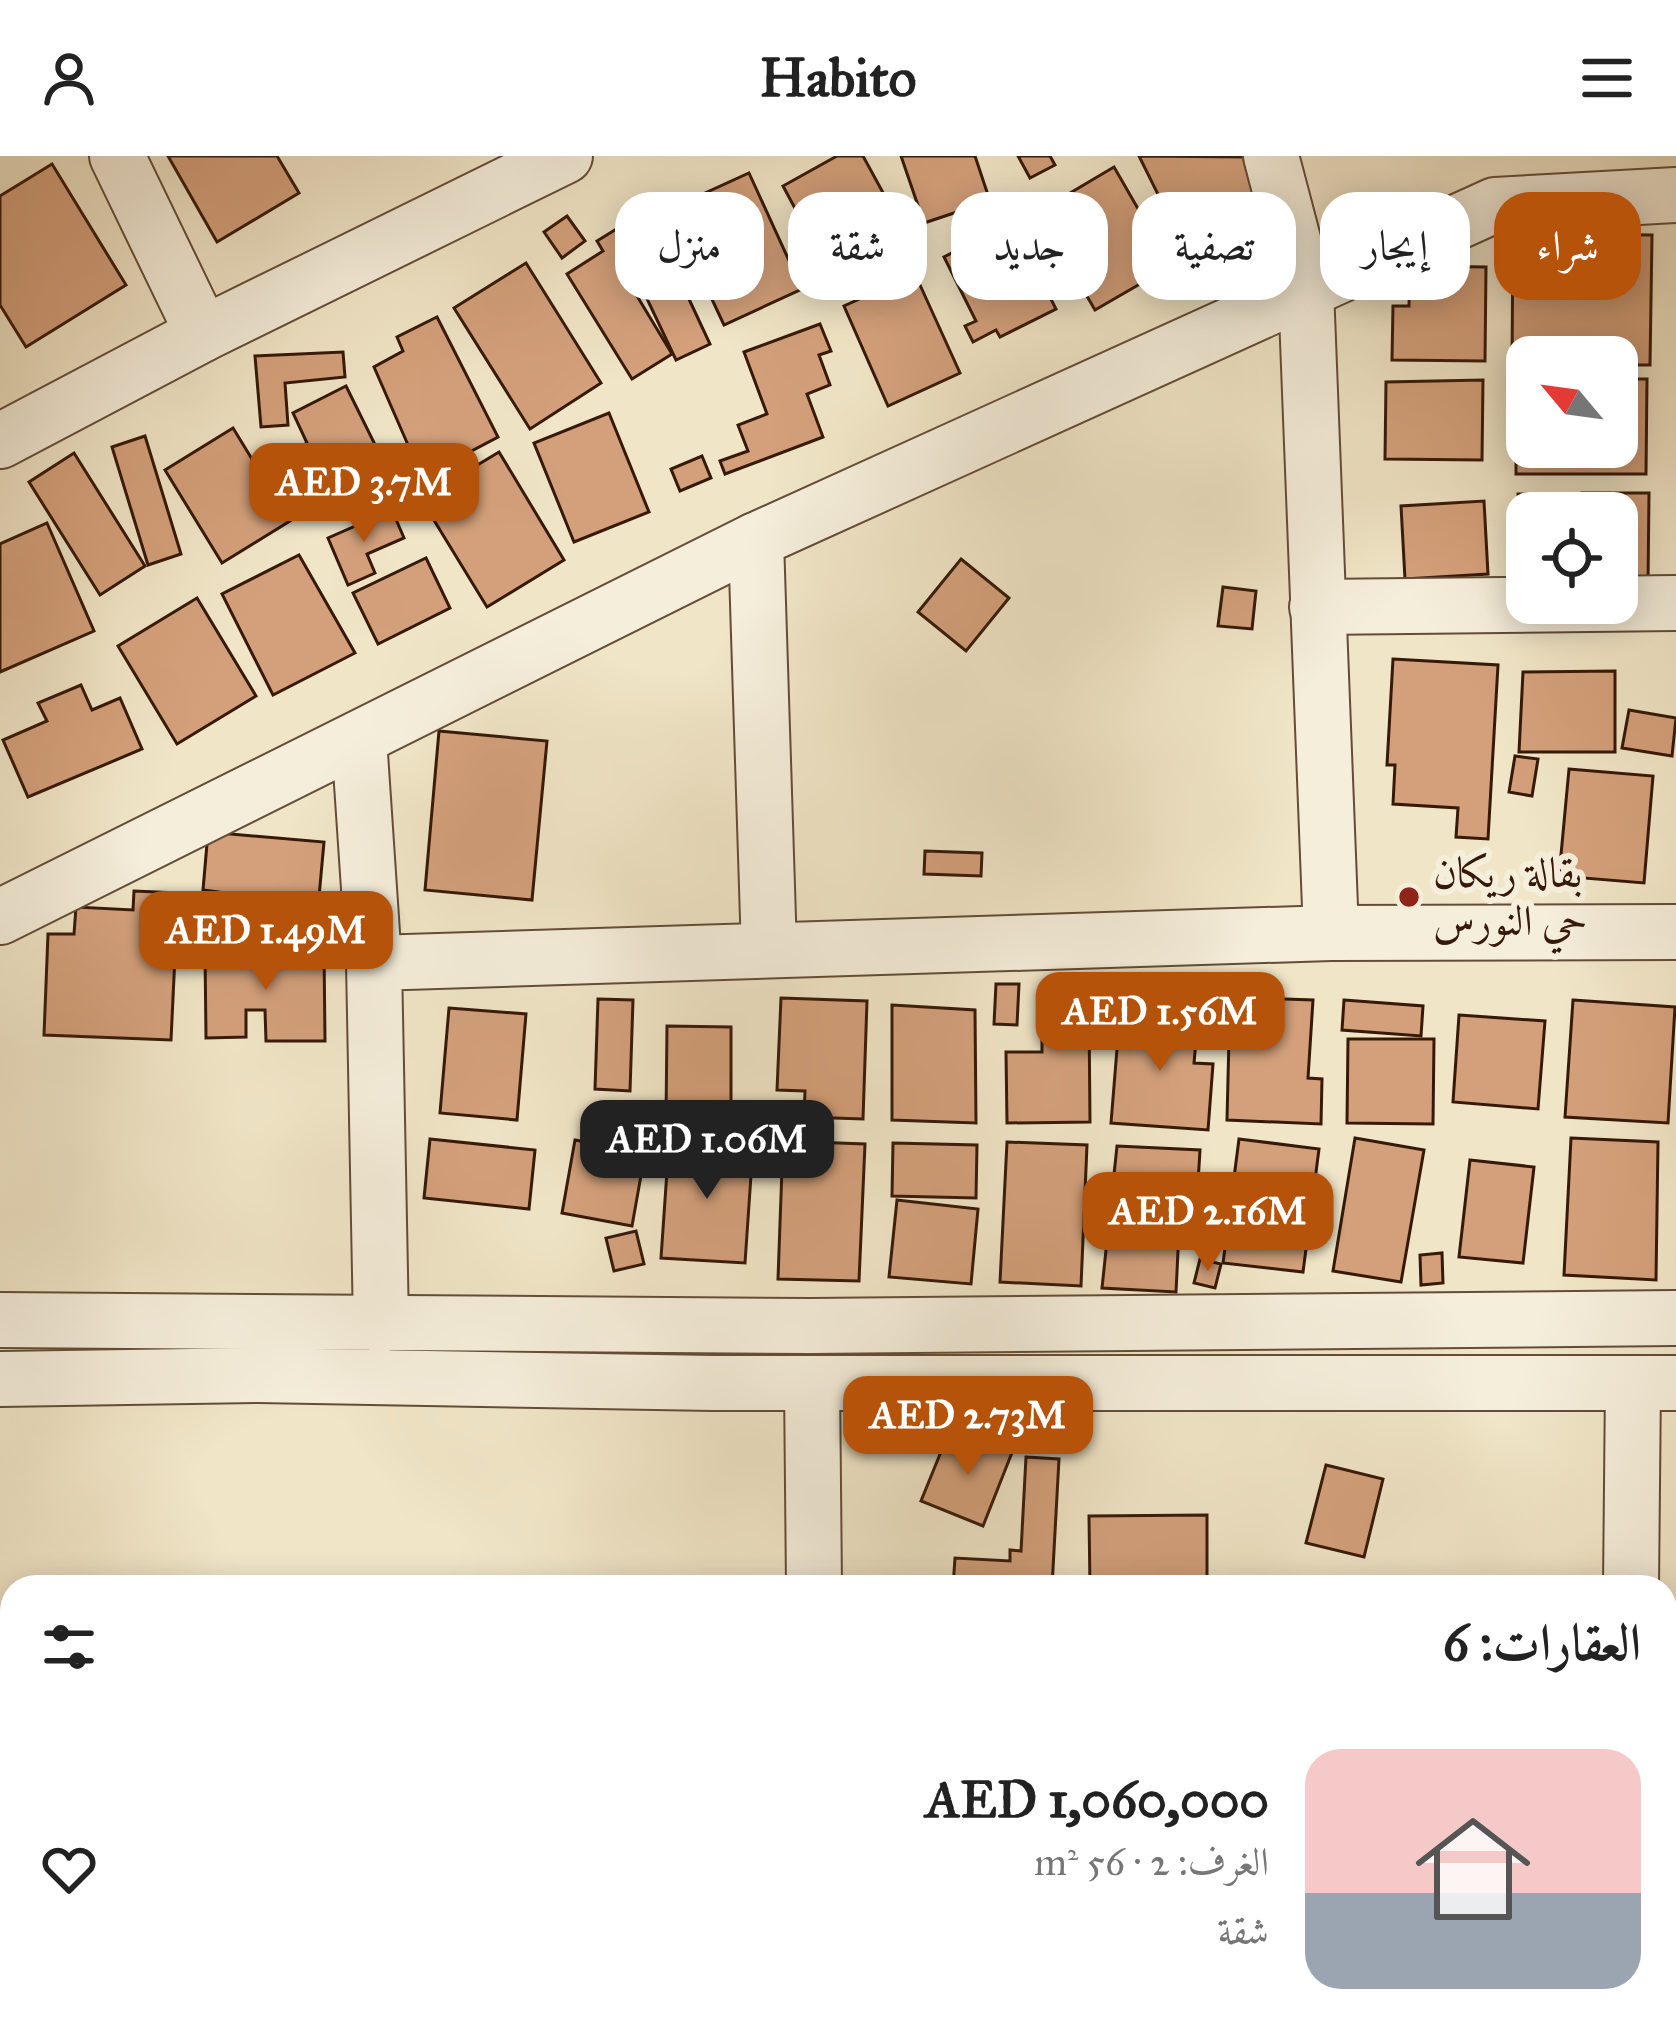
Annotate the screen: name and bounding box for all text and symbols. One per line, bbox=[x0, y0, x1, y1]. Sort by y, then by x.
icon: person bbox=[36, 45, 102, 111]
text: Habito bbox=[760, 45, 916, 111]
icon: menu bbox=[1574, 45, 1640, 111]
chip: منزل bbox=[615, 192, 764, 300]
chip: شقة bbox=[788, 192, 927, 300]
chip: جديد bbox=[951, 192, 1108, 300]
chip: تصفية bbox=[1132, 192, 1296, 300]
chip: إيجار bbox=[1320, 192, 1470, 300]
chip: شراء bbox=[1494, 192, 1641, 300]
north arrow bbox=[1506, 336, 1638, 468]
map controls bbox=[1506, 336, 1638, 624]
pin: AED 3.7M bbox=[240, 443, 488, 545]
text: AED 3.7M bbox=[276, 458, 452, 506]
button: locate bbox=[1506, 492, 1638, 624]
place label: بقالة ريكان حي النورس bbox=[1433, 847, 1588, 954]
marker: بقالة ريكان حي النورس bbox=[1396, 884, 1422, 910]
pin: AED 1.49M bbox=[129, 891, 403, 993]
text: AED 1.49M bbox=[166, 906, 366, 954]
pin: AED 1.56M bbox=[1023, 972, 1297, 1074]
text: AED 1.56M bbox=[1063, 987, 1257, 1035]
pin: AED 1.06M bbox=[570, 1100, 844, 1202]
text: AED 1.06M bbox=[607, 1115, 807, 1163]
pin: AED 2.16M bbox=[1071, 1172, 1345, 1274]
text: AED 2.16M bbox=[1110, 1187, 1306, 1235]
pin: AED 2.73M bbox=[831, 1376, 1105, 1478]
text: AED 2.73M bbox=[870, 1391, 1066, 1439]
text: العقارات: 6 bbox=[1443, 1612, 1641, 1674]
icon: filters bbox=[36, 1614, 102, 1680]
text: AED 1,060,000 bbox=[926, 1769, 1269, 1831]
icon: home bbox=[1401, 1797, 1545, 1941]
icon: heart bbox=[36, 1836, 102, 1902]
text: الغرف: 2 · 56 m² bbox=[1034, 1838, 1269, 1886]
text: شقة bbox=[1217, 1907, 1269, 1955]

